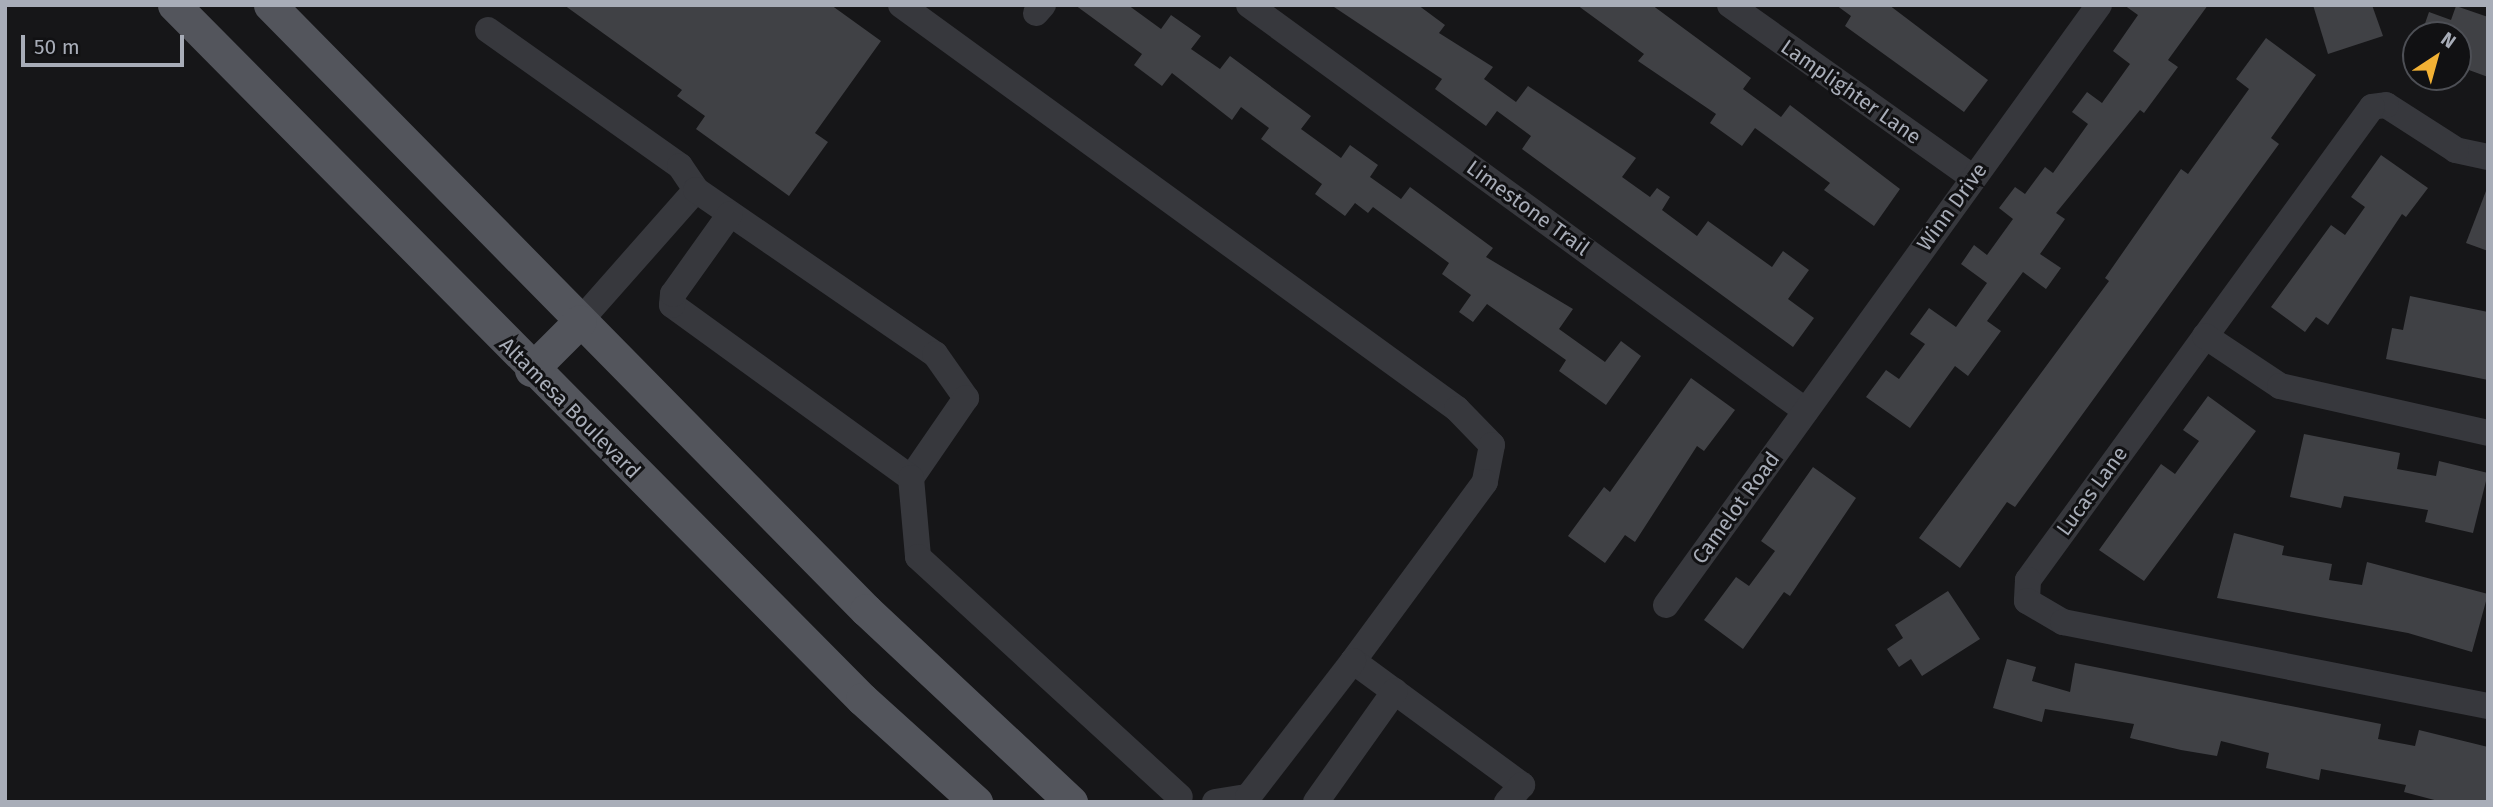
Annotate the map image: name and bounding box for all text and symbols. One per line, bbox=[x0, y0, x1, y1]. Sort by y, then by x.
scale bar bbox=[24, 21, 187, 65]
north arrow bbox=[2402, 21, 2472, 91]
text: N bbox=[2437, 27, 2460, 53]
text: 50 m bbox=[34, 34, 80, 60]
street label: Lamplighter Lane bbox=[1776, 34, 1926, 150]
street label: Limestone Trail bbox=[1462, 155, 1594, 261]
street label: Winn Drive bbox=[1912, 158, 1992, 256]
street label: Altamesa Boulevard bbox=[494, 332, 646, 484]
street label: Lucas Lane bbox=[2051, 441, 2133, 541]
street label: Camelot Road bbox=[1687, 447, 1785, 569]

